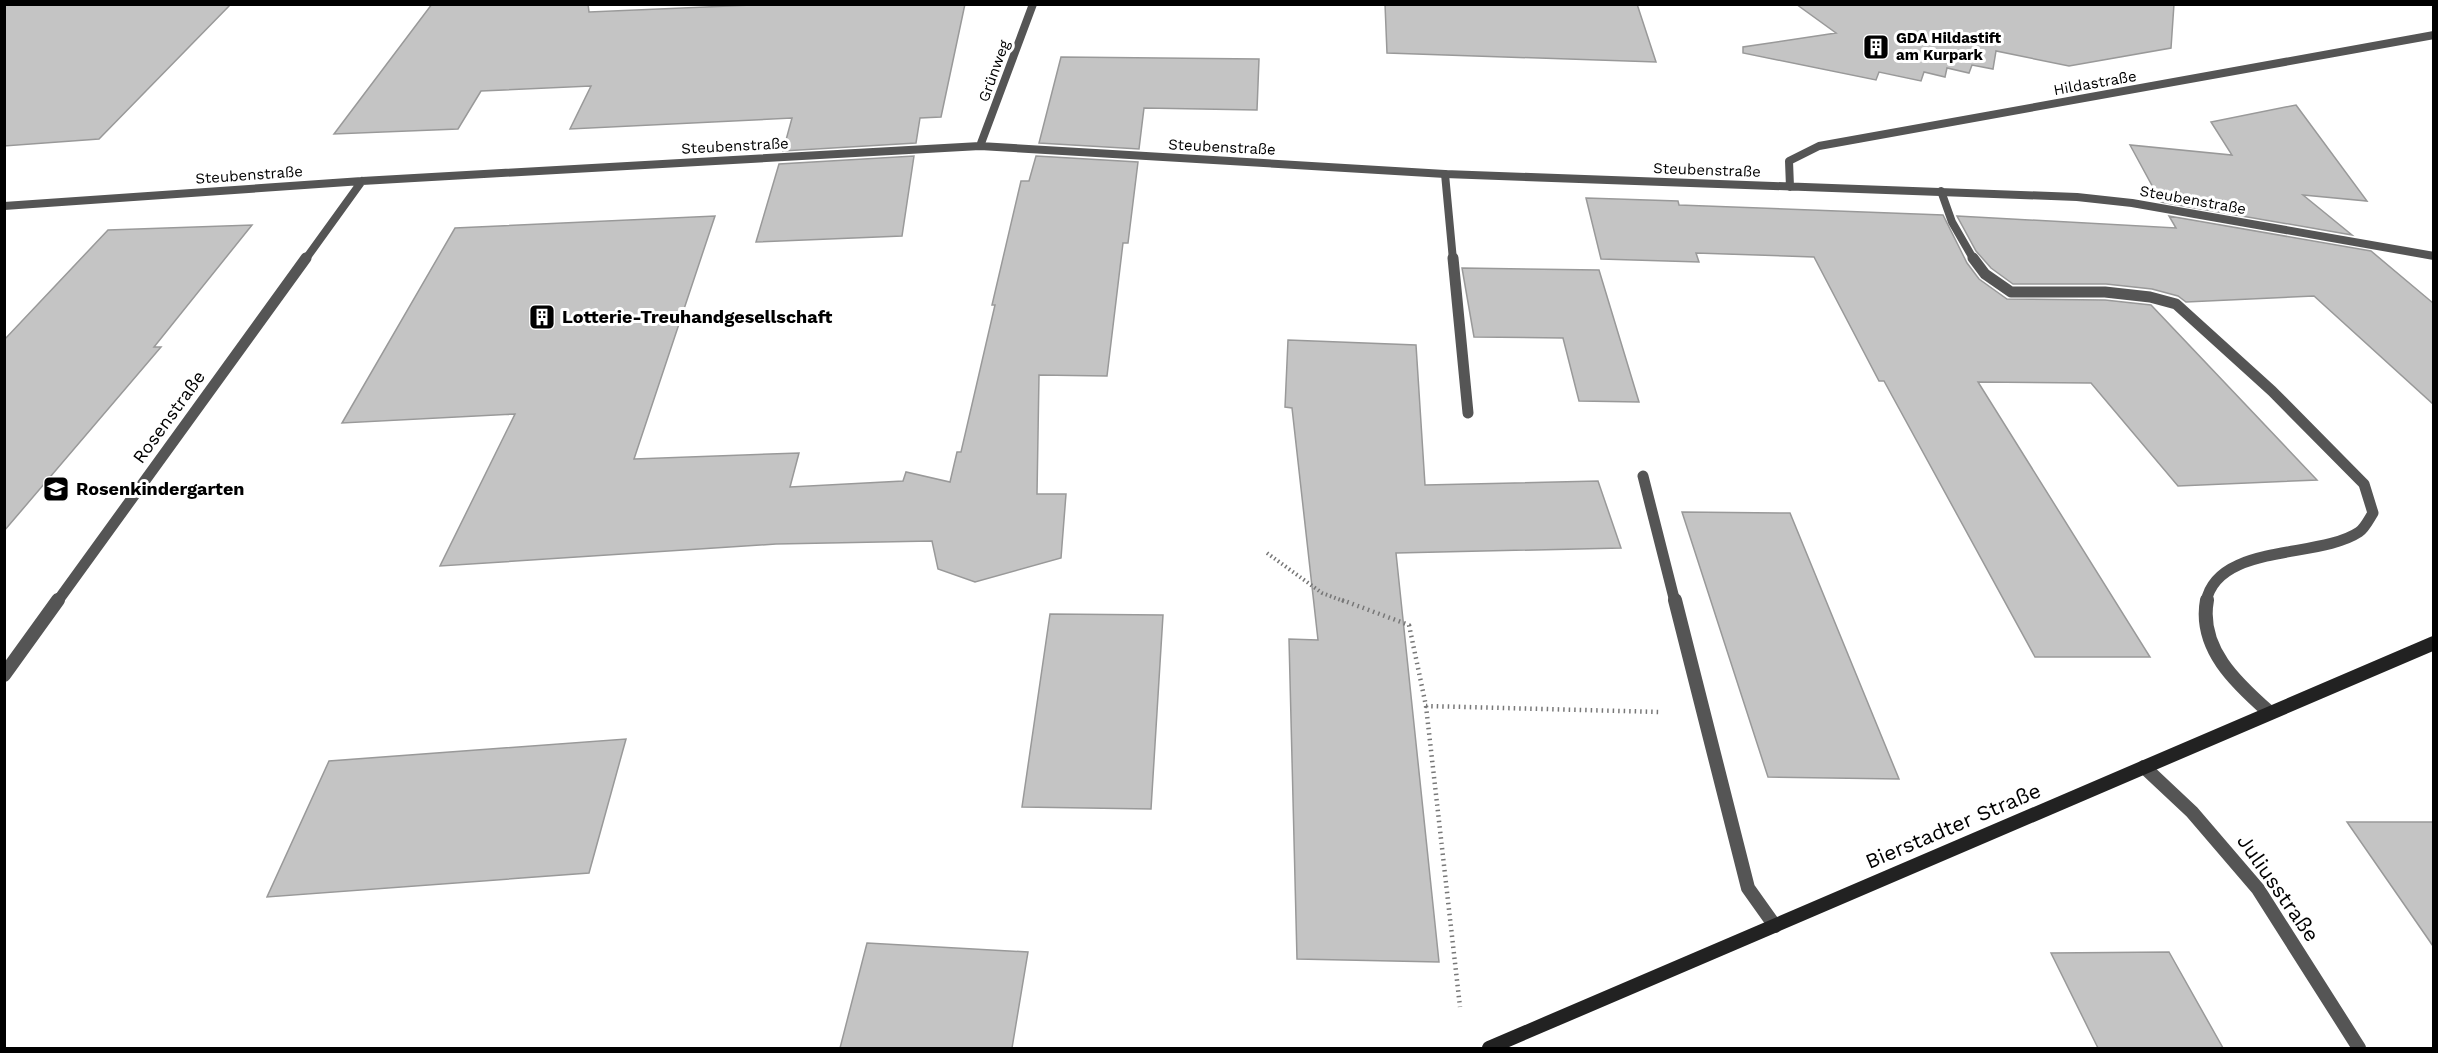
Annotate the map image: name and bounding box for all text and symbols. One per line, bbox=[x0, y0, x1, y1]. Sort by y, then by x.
place label: GDA Hildastift am Kurpark bbox=[1896, 29, 2001, 64]
building icon: GDA Hildastift am Kurpark bbox=[1861, 32, 1891, 62]
street label: Grünweg bbox=[975, 38, 1013, 104]
street label: Hildastraße bbox=[2052, 67, 2138, 99]
street label: Steubenstraße bbox=[681, 134, 789, 158]
street label: Steubenstraße bbox=[1168, 135, 1276, 159]
street label: Steubenstraße bbox=[1653, 159, 1761, 181]
street label: Steubenstraße bbox=[195, 162, 303, 188]
street label: Steubenstraße bbox=[2138, 182, 2248, 218]
building icon: Lotterie-Treuhandgesellschaft bbox=[527, 302, 557, 332]
place label: Lotterie-Treuhandgesellschaft bbox=[562, 306, 832, 327]
street label: Rosenstraße bbox=[128, 366, 209, 467]
school or university icon: Rosenkindergarten bbox=[41, 474, 71, 504]
place label: Rosenkindergarten bbox=[76, 478, 245, 499]
street label: Bierstadter Straße bbox=[1861, 777, 2044, 874]
street label: Juliusstraße bbox=[2232, 829, 2325, 946]

